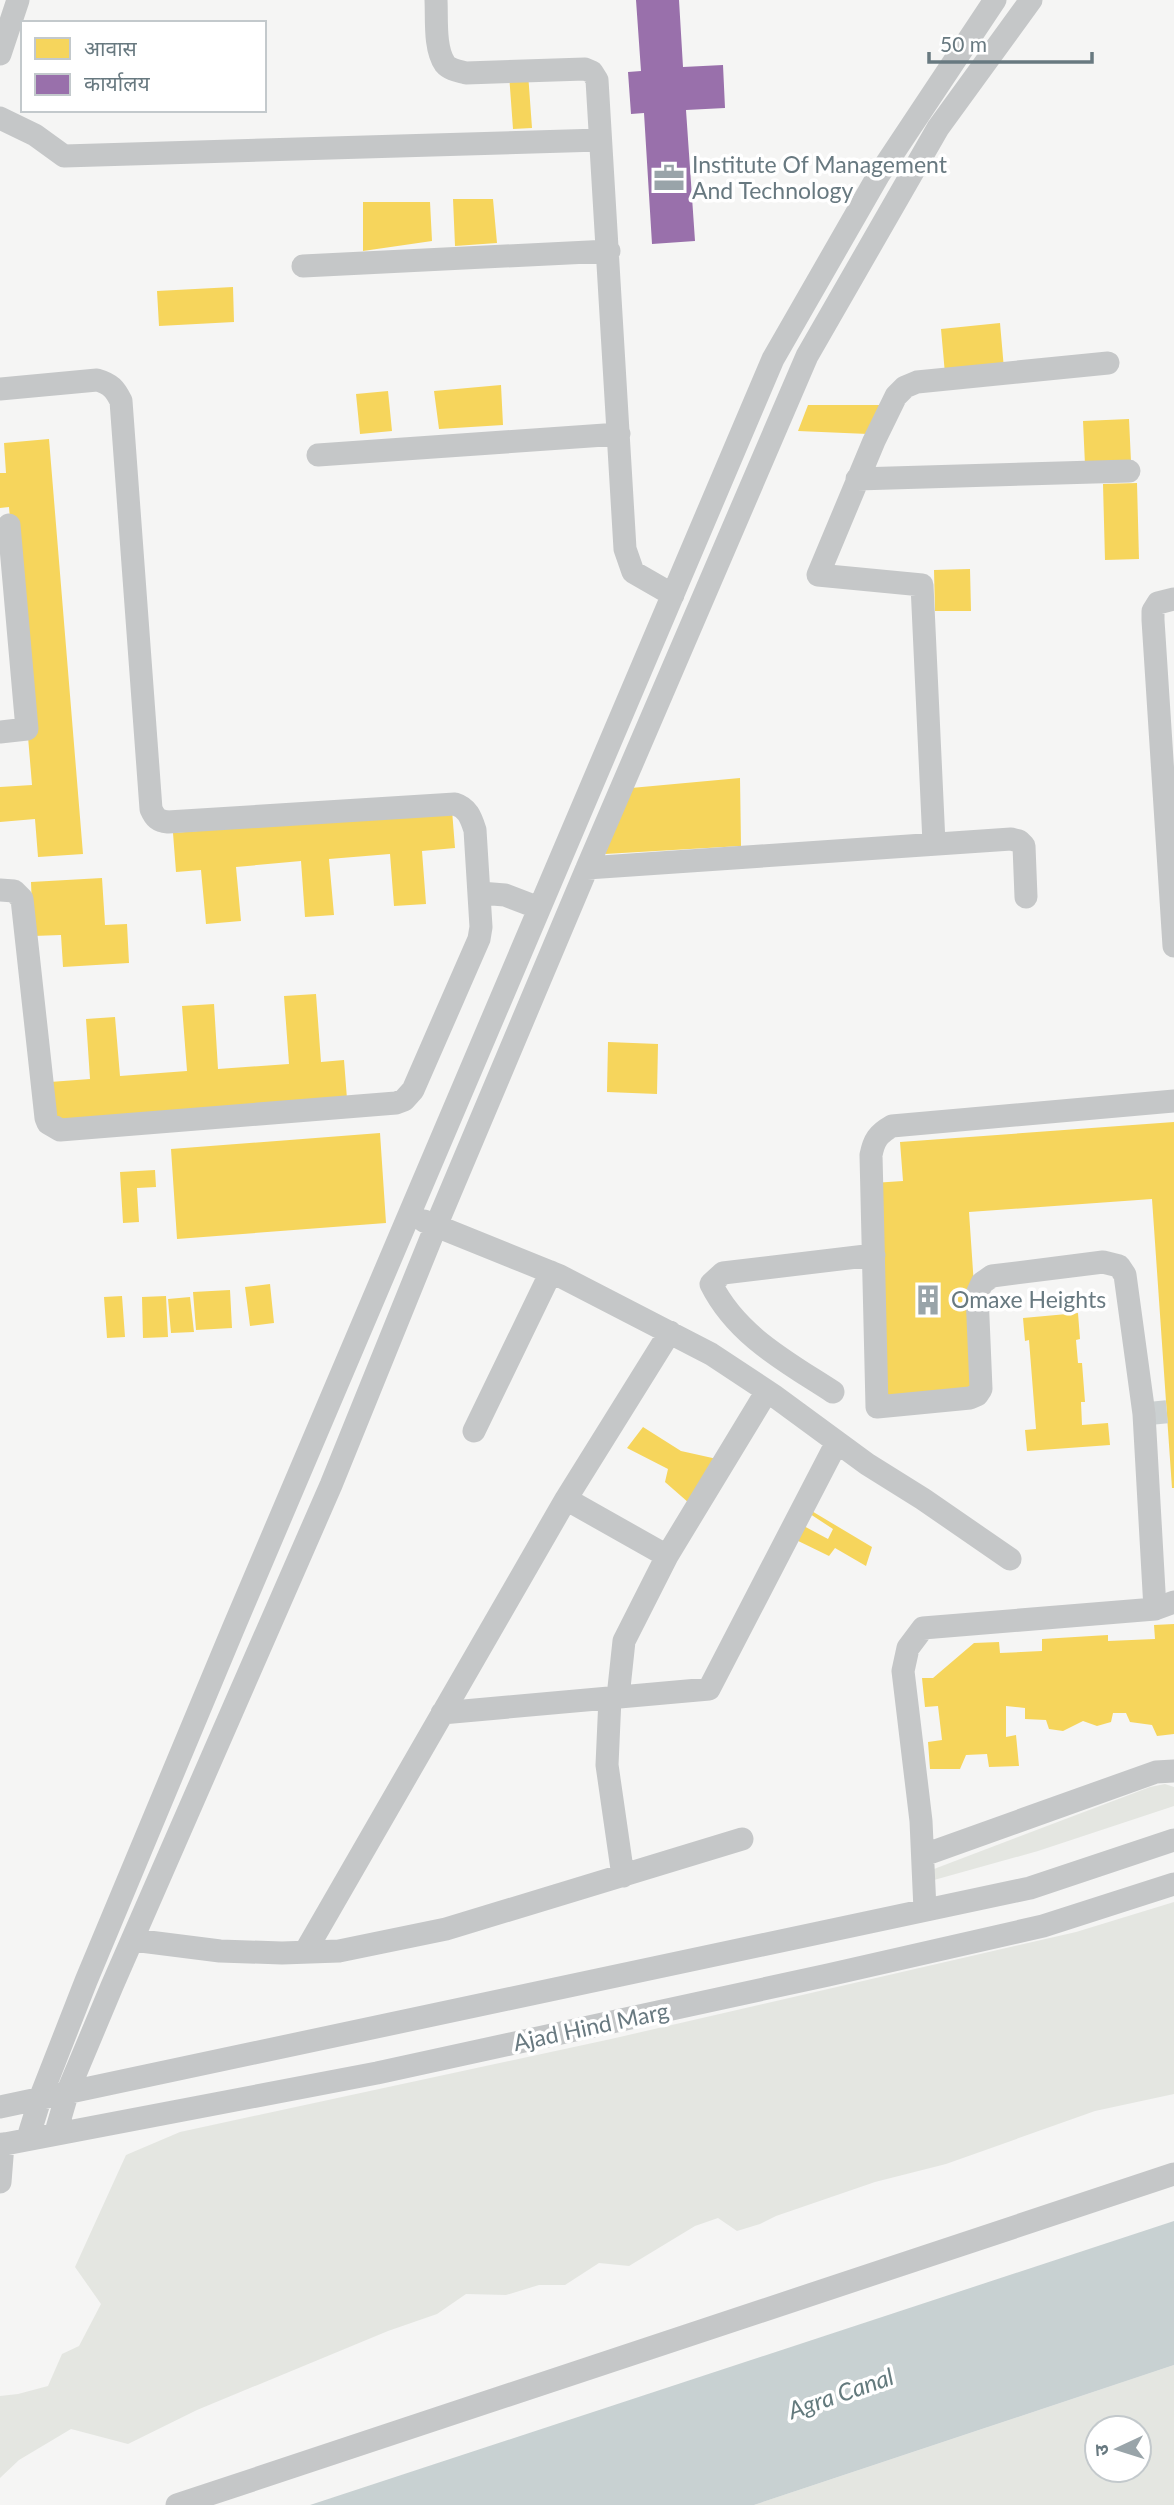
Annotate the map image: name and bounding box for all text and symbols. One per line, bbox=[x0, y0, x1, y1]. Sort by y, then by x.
legend bbox=[21, 21, 266, 112]
scale bar bbox=[929, 21, 1092, 65]
text: 50 m bbox=[940, 31, 987, 56]
text: आवास bbox=[84, 35, 138, 60]
text: कार्यालय bbox=[84, 70, 150, 95]
place label: Institute Of Management And Technology bbox=[692, 150, 948, 204]
office icon: Institute Of Management And Technology bbox=[652, 161, 686, 195]
building icon: Omaxe Heights bbox=[911, 1283, 945, 1317]
place label: Omaxe Heights bbox=[951, 1285, 1106, 1313]
street label: Ajad Hind Marg bbox=[510, 1996, 671, 2056]
water label: Agra Canal bbox=[783, 2361, 898, 2424]
north arrow bbox=[1083, 2414, 1153, 2484]
text: उ bbox=[1089, 2443, 1112, 2457]

